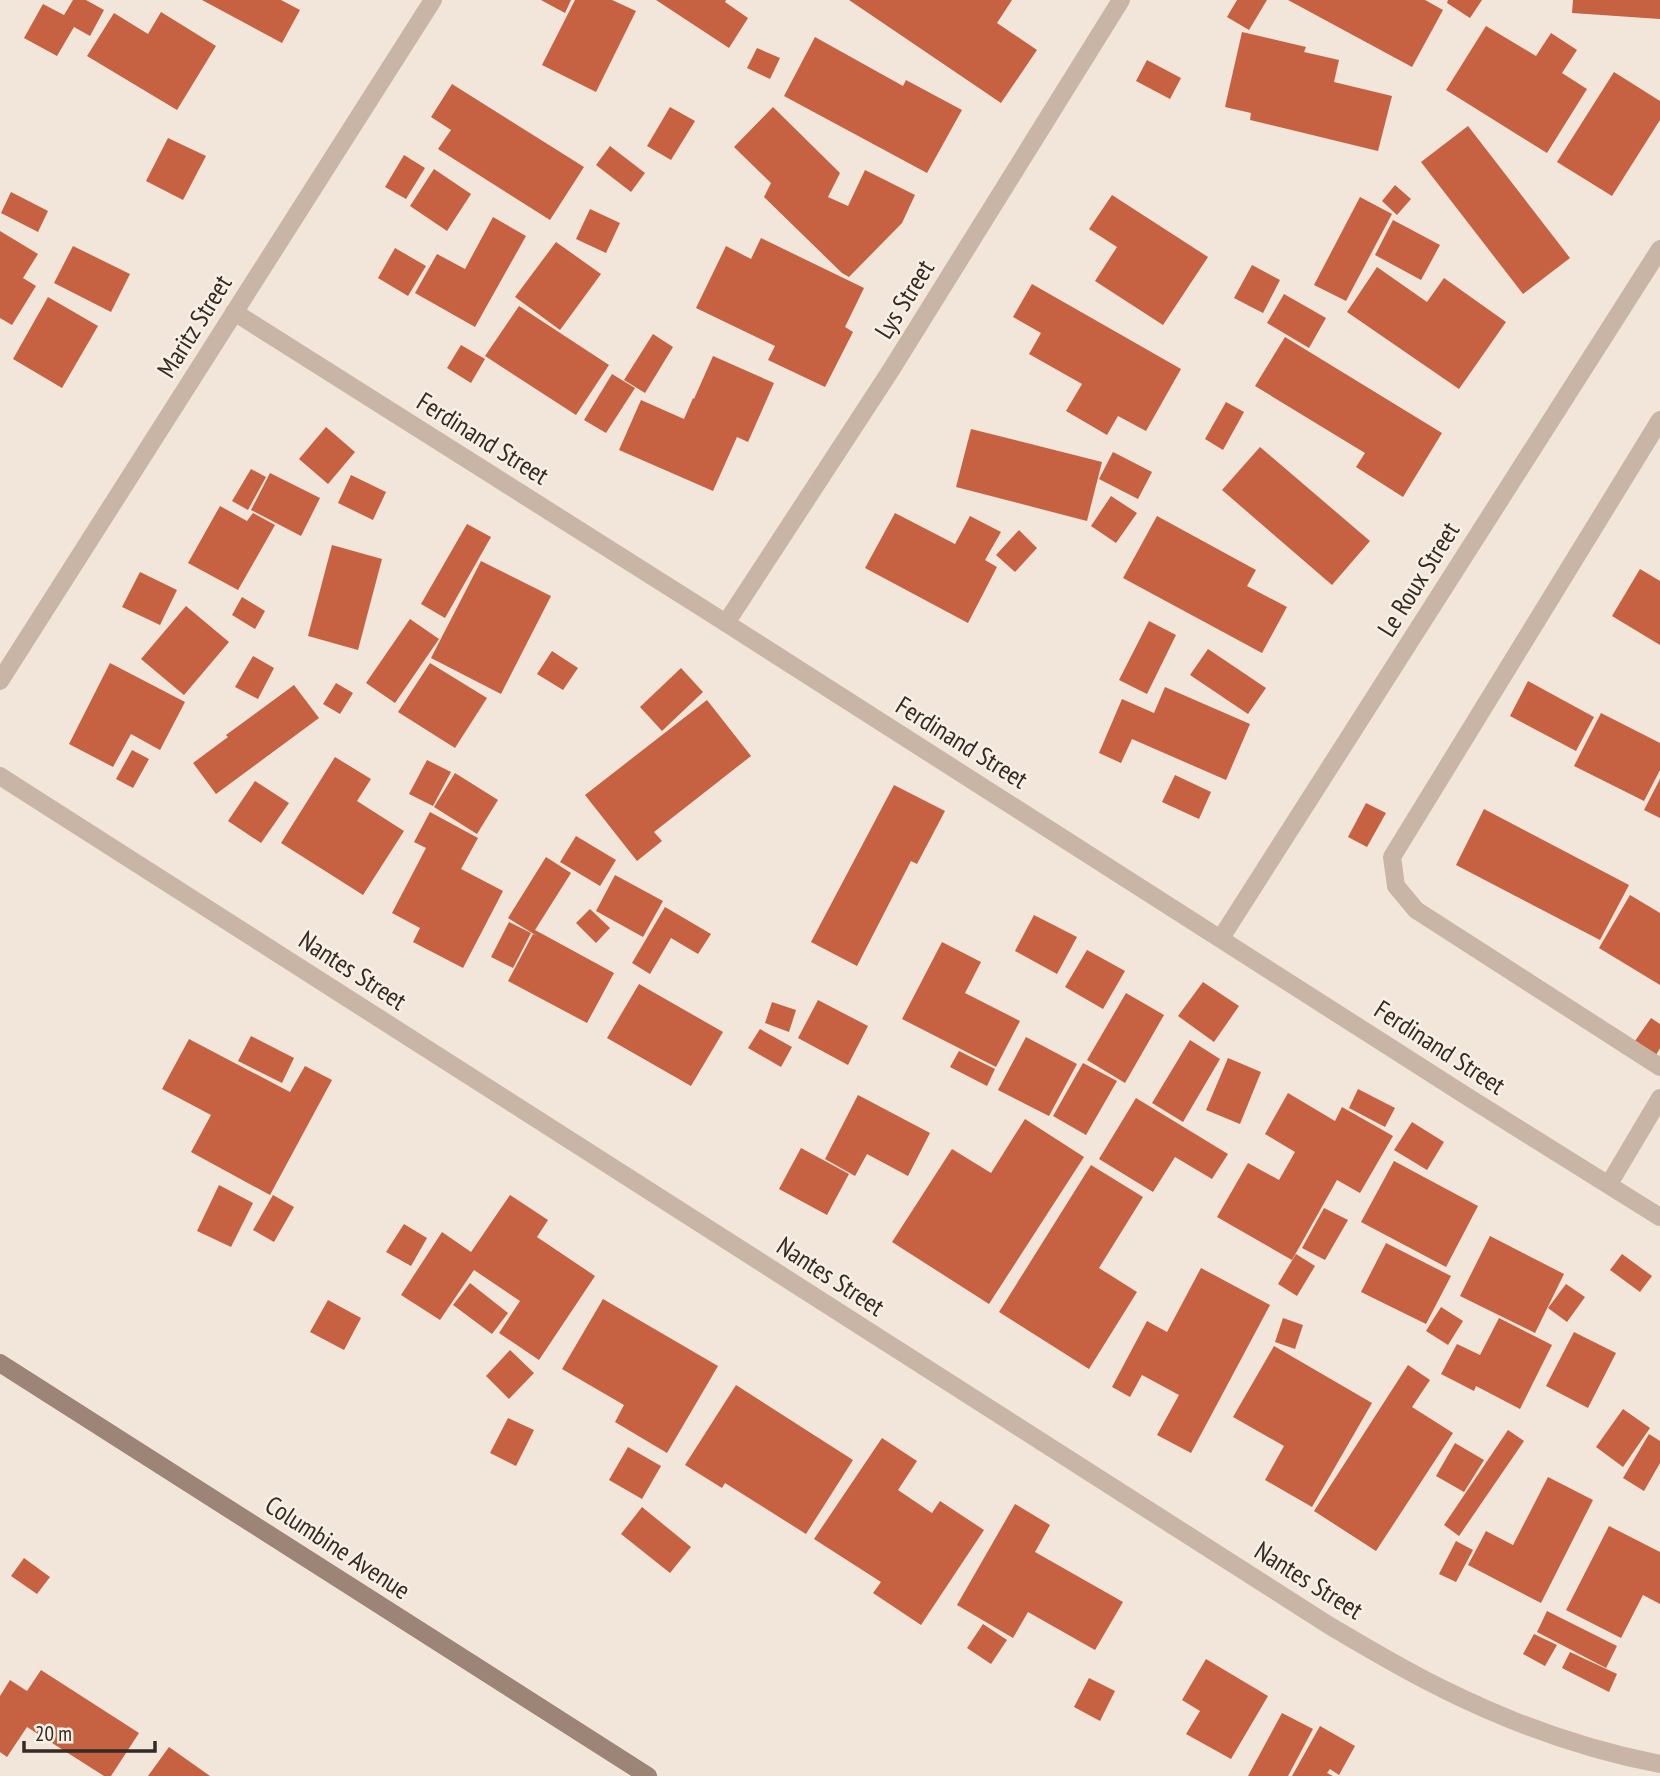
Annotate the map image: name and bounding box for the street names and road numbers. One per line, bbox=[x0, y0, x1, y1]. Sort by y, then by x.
street label: Lys Street bbox=[867, 253, 941, 345]
street label: Maritz Street bbox=[150, 269, 238, 383]
street label: Ferdinand Street bbox=[411, 384, 555, 492]
street label: Le Roux Street bbox=[1370, 515, 1466, 643]
street label: Ferdinand Street bbox=[890, 688, 1034, 796]
street label: Nantes Street bbox=[293, 923, 413, 1017]
street label: Ferdinand Street bbox=[1368, 992, 1512, 1102]
street label: Nantes Street bbox=[771, 1229, 891, 1323]
street label: Columbine Avenue bbox=[259, 1488, 417, 1606]
street label: Nantes Street bbox=[1249, 1534, 1369, 1626]

